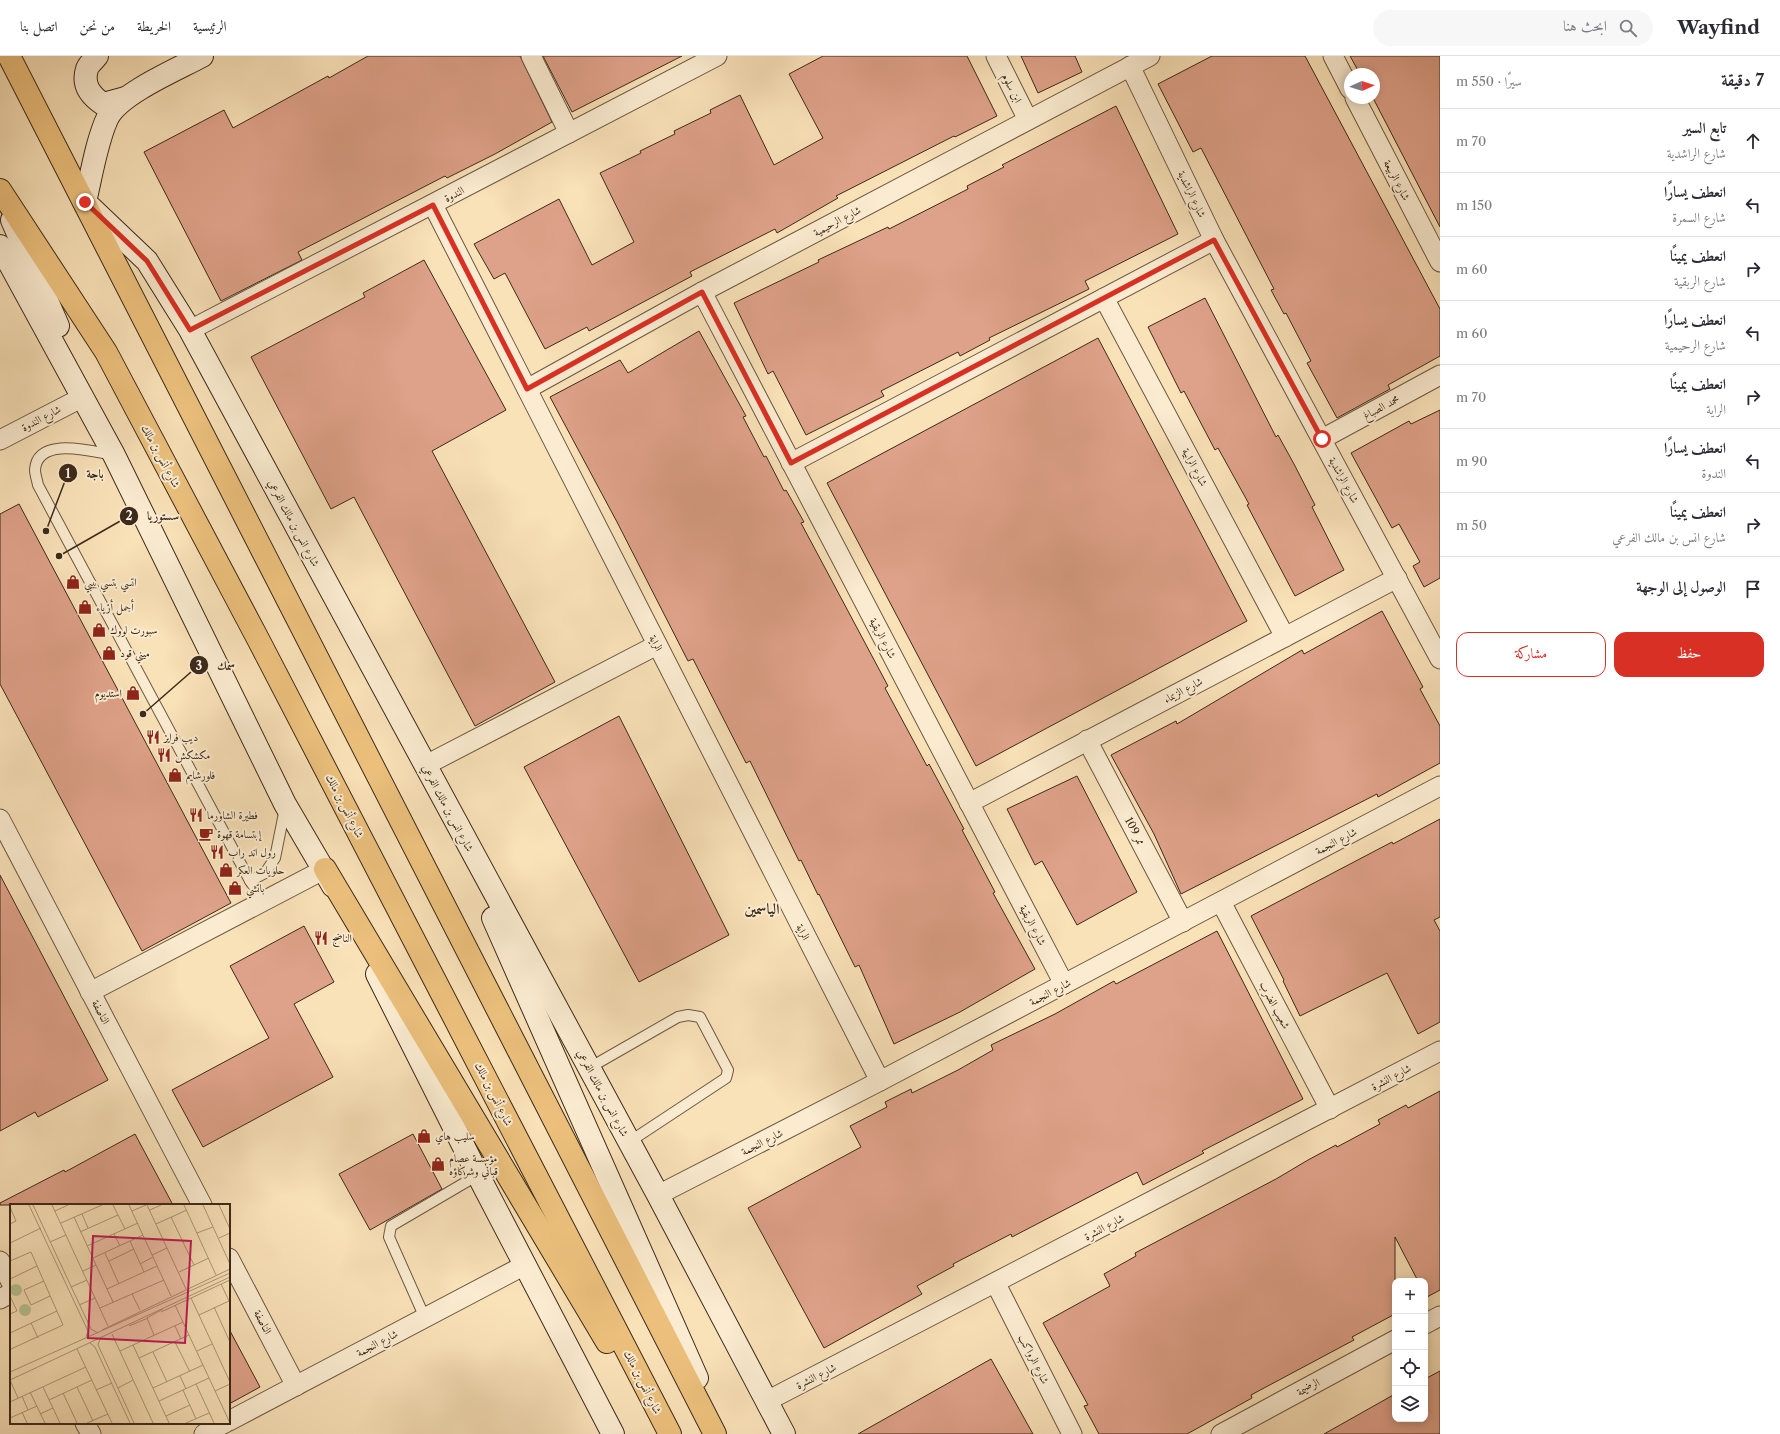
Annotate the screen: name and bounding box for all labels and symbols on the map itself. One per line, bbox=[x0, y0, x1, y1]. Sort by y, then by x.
north arrow bbox=[1344, 68, 1380, 104]
street label: ابن سلوم bbox=[996, 71, 1025, 106]
street label: شارع الربيعة bbox=[1378, 157, 1413, 204]
street label: شارع الراشدية bbox=[1172, 168, 1209, 221]
street label: الندوة bbox=[442, 183, 466, 205]
route end bbox=[76, 193, 94, 211]
street label: شارع الرحيمية bbox=[811, 203, 865, 242]
street label: محمد الصباغ bbox=[1360, 391, 1403, 425]
street label: شارع الندوة bbox=[19, 402, 65, 437]
street label: شارع أنس بن مالك bbox=[136, 422, 184, 491]
route start bbox=[1313, 430, 1331, 448]
street label: شارع الرابية bbox=[1177, 446, 1211, 490]
street label: شارع الراشدية bbox=[1323, 455, 1362, 507]
callout: باجة bbox=[58, 461, 111, 485]
text: 1 bbox=[65, 466, 71, 481]
text: باجة bbox=[87, 466, 103, 481]
street label: شارع انس بن مالك الفرعي bbox=[263, 477, 323, 570]
callout: سستوريا bbox=[119, 504, 187, 528]
text: 2 bbox=[125, 508, 133, 523]
text: سستوريا bbox=[147, 508, 179, 524]
shop icon: اتسي بتسي بيبي bbox=[65, 574, 81, 590]
place label: اتسي بتسي بيبي bbox=[84, 575, 137, 593]
shop icon: أجمل أزياء bbox=[77, 599, 93, 615]
place label: أجمل أزياء bbox=[96, 599, 134, 616]
street label: شارع الربقية bbox=[864, 615, 900, 662]
shop icon: سبورت لووك bbox=[91, 622, 107, 638]
place label: سبورت لووك bbox=[110, 623, 158, 637]
street label: الراية bbox=[646, 632, 666, 654]
shop icon: ميني قود bbox=[101, 645, 117, 661]
place label: ميني قود bbox=[120, 646, 150, 664]
callout: سمك bbox=[189, 653, 243, 677]
text: 3 bbox=[196, 658, 203, 673]
text: سمك bbox=[217, 658, 235, 673]
street label: شارع الزيماء bbox=[1161, 674, 1206, 709]
shop icon: استديوم bbox=[125, 685, 141, 701]
place label: استديوم bbox=[95, 686, 122, 703]
restaurant icon: ديب فرايز bbox=[145, 729, 161, 745]
place label: ديب فرايز bbox=[163, 730, 198, 745]
restaurant icon: مكشكش bbox=[156, 747, 172, 763]
place label: مكشكش bbox=[175, 748, 210, 763]
street label: شارع انس بن مالك الفرعي bbox=[417, 762, 477, 855]
shop icon: فلورشايم bbox=[167, 767, 183, 783]
place label: فلورشايم bbox=[186, 768, 215, 785]
street label: شارع أنس بن مالك bbox=[320, 771, 368, 842]
restaurant icon: فطيرة الشاورما bbox=[188, 807, 204, 823]
place label: فطيرة الشاورما bbox=[207, 808, 258, 822]
street label: ممر 109 bbox=[1121, 815, 1148, 848]
street label: شارع النجمة bbox=[1313, 824, 1361, 860]
cafe icon: إبتسامة قهوة bbox=[198, 826, 214, 842]
place label: إبتسامة قهوة bbox=[217, 827, 262, 842]
restaurant icon: رول اند راب bbox=[209, 844, 225, 860]
place label: رول اند راب bbox=[228, 845, 276, 859]
shop icon: حلويات العكر bbox=[218, 862, 234, 878]
place label: حلويات العكر bbox=[236, 863, 285, 877]
shop icon: باتشي bbox=[227, 880, 243, 896]
place label: باتشي bbox=[246, 881, 264, 899]
district label: الياسمين bbox=[745, 899, 779, 918]
street label: شارع الربقية bbox=[1014, 902, 1050, 949]
street label: الراية bbox=[793, 921, 813, 943]
restaurant icon: الناضج bbox=[313, 930, 329, 946]
place label: الناضج bbox=[332, 931, 352, 947]
street label: شارع النجمة bbox=[1027, 975, 1075, 1011]
street label: شعيب الضرب bbox=[1256, 979, 1293, 1032]
street label: الناصفة bbox=[89, 997, 113, 1027]
street label: شارع انس بن مالك الفرعي bbox=[572, 1047, 632, 1140]
street label: شارع أنس بن مالك bbox=[469, 1059, 517, 1130]
street label: شارع النشرة bbox=[1369, 1061, 1415, 1096]
street label: شارع النجمة bbox=[739, 1126, 787, 1161]
shop icon: سليب هاي bbox=[416, 1128, 432, 1144]
place label: سليب هاي bbox=[435, 1129, 475, 1145]
place label: مؤسسة عصام قباني وشركاؤه bbox=[449, 1151, 498, 1180]
shop icon: مؤسسة عصام قباني وشركاؤه bbox=[430, 1156, 446, 1172]
inset map bbox=[10, 1204, 230, 1424]
street label: شارع النشرة bbox=[1082, 1211, 1128, 1246]
street label: الناصفة bbox=[251, 1307, 275, 1337]
street label: شارع النجمة bbox=[354, 1326, 402, 1362]
street label: شارع الرواكب bbox=[1013, 1332, 1052, 1387]
street label: شارع أنس بن مالك bbox=[618, 1347, 666, 1418]
street label: شارع النشرة bbox=[794, 1360, 840, 1395]
street label: الرضيمة bbox=[1294, 1375, 1322, 1399]

